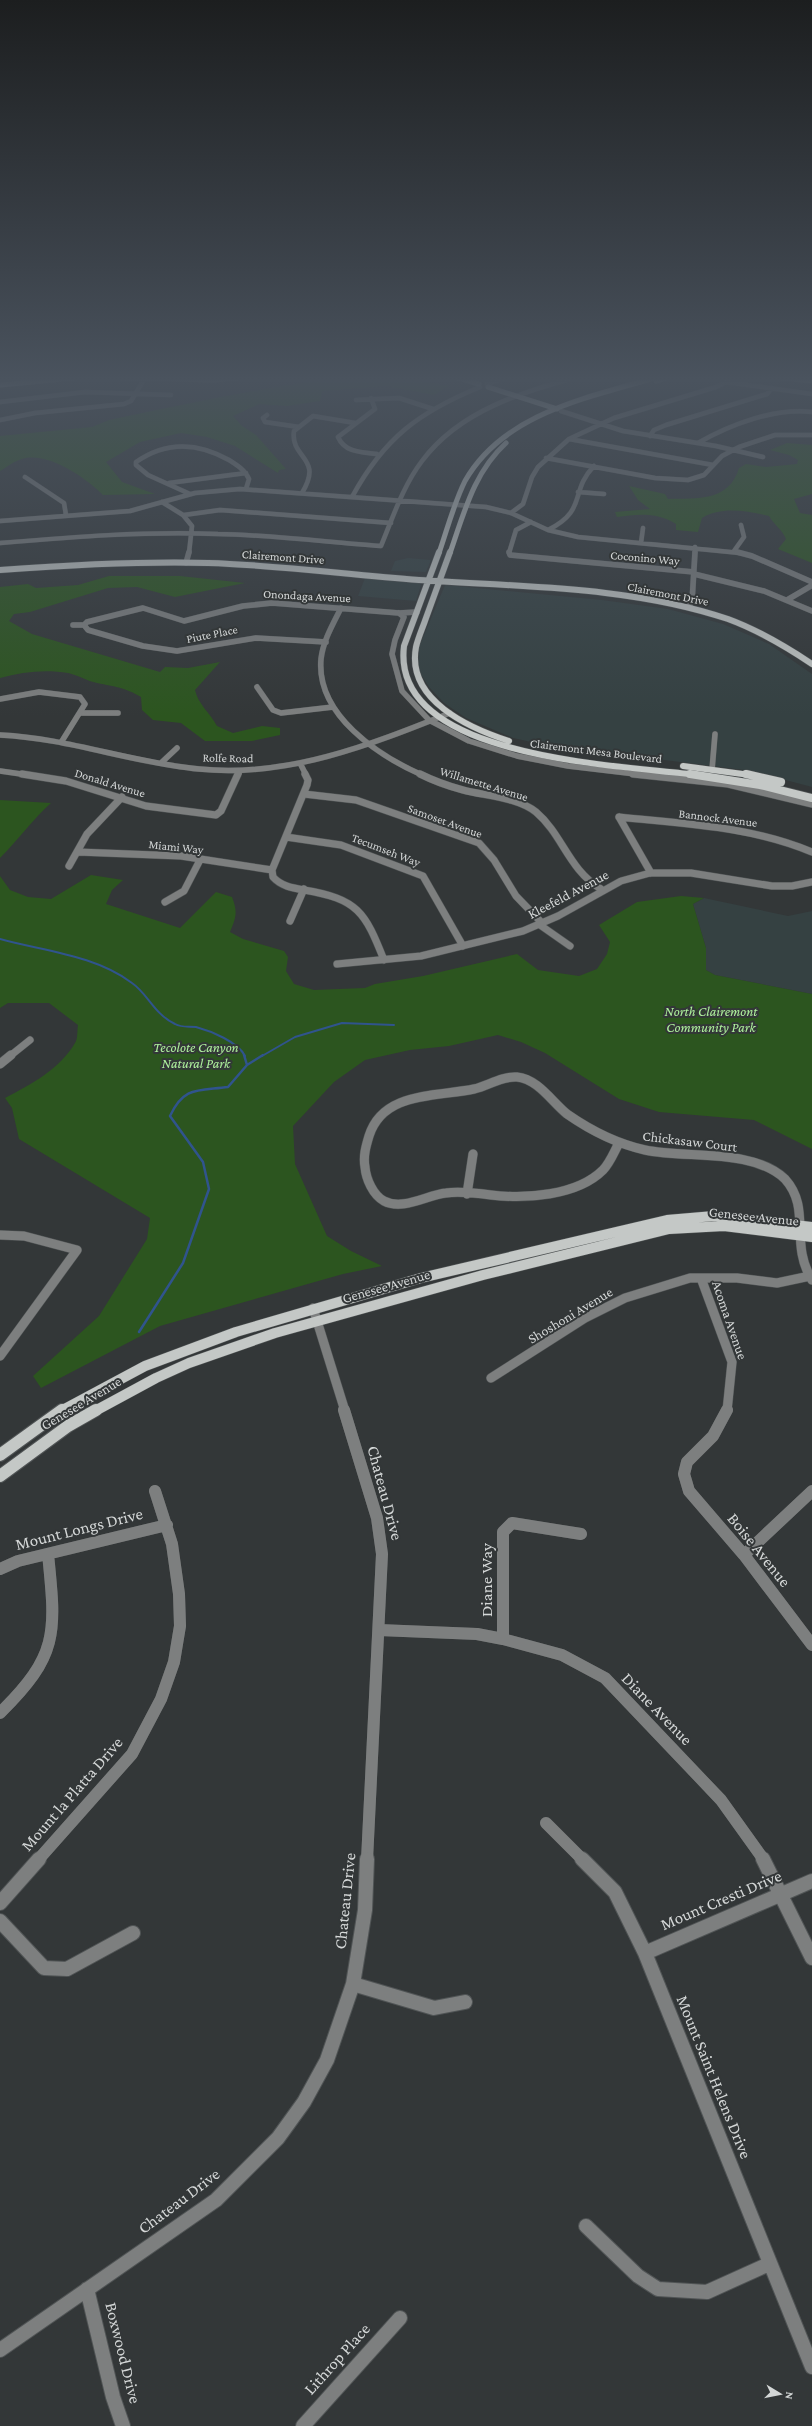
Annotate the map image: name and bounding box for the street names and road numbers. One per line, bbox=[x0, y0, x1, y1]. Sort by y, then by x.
street label: Clairemont Drive bbox=[241, 547, 325, 567]
street label: Coconino Way bbox=[610, 548, 681, 568]
street label: Clairemont Drive bbox=[626, 579, 710, 609]
street label: Onondaga Avenue bbox=[263, 587, 351, 605]
street label: Piute Place bbox=[185, 622, 239, 646]
street label: Clairemont Mesa Boulevard bbox=[529, 736, 663, 766]
street label: Rolfe Road bbox=[202, 751, 254, 765]
street label: Willamette Avenue bbox=[438, 764, 530, 804]
street label: Donald Avenue bbox=[73, 766, 147, 800]
street label: Samoset Avenue bbox=[406, 801, 484, 841]
street label: Bannock Avenue bbox=[678, 806, 758, 830]
street label: Tecumseh Way bbox=[350, 830, 423, 870]
street label: Miami Way bbox=[148, 837, 205, 857]
street label: Kleefeld Avenue bbox=[525, 866, 611, 922]
street label: Chickasaw Court bbox=[642, 1127, 739, 1155]
street label: Genesee Avenue bbox=[708, 1203, 800, 1229]
street label: Genesee Avenue bbox=[340, 1266, 432, 1306]
street label: Acoma Avenue bbox=[709, 1279, 751, 1361]
street label: Shoshoni Avenue bbox=[525, 1283, 615, 1347]
street label: Genesee Avenue bbox=[38, 1373, 124, 1433]
street label: Chateau Drive bbox=[363, 1444, 407, 1542]
street label: Mount Longs Drive bbox=[13, 1504, 145, 1554]
street label: Boise Avenue bbox=[723, 1509, 795, 1591]
street label: Diane Way bbox=[477, 1543, 496, 1617]
street label: Diane Avenue bbox=[618, 1669, 696, 1749]
street label: Mount la Platta Drive bbox=[17, 1733, 127, 1855]
street label: Chateau Drive bbox=[330, 1852, 360, 1950]
street label: Mount Cresti Drive bbox=[658, 1866, 784, 1934]
street label: Mount Saint Helens Drive bbox=[673, 1993, 755, 2161]
street label: Chateau Drive bbox=[135, 2164, 223, 2238]
street label: Boxwood Drive bbox=[101, 2300, 145, 2406]
street label: Lithrop Place bbox=[300, 2319, 374, 2399]

